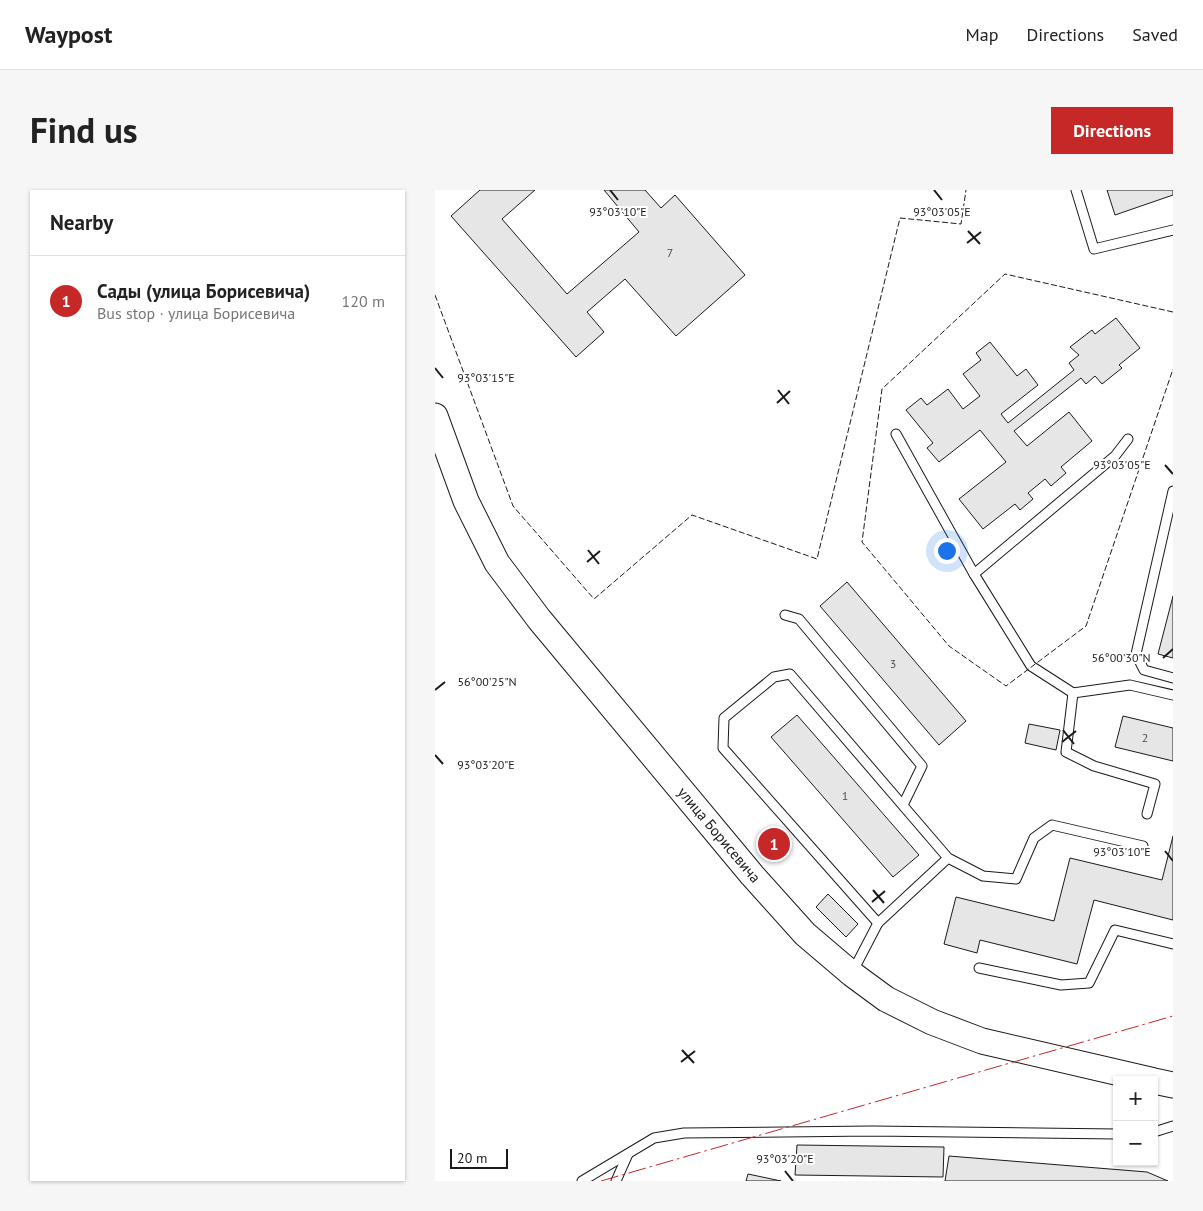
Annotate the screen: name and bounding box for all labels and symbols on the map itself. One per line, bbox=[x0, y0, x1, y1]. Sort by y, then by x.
text: 93°03'10"E bbox=[589, 204, 647, 219]
text: 93°03'05"E bbox=[913, 204, 971, 219]
house number: 7 bbox=[667, 245, 673, 260]
text: 93°03'15"E bbox=[457, 370, 515, 385]
text: 93°03'05"E bbox=[1093, 457, 1151, 472]
your location bbox=[934, 538, 960, 564]
text: 56°00'30"N bbox=[1091, 650, 1151, 665]
house number: 3 bbox=[890, 656, 896, 671]
text: 56°00'25"N bbox=[457, 674, 517, 689]
house number: 2 bbox=[1142, 730, 1148, 745]
text: 93°03'20"E bbox=[457, 757, 515, 772]
street label: улица Борисевича bbox=[674, 783, 765, 886]
house number: 1 bbox=[842, 788, 848, 803]
pin: 1 bbox=[758, 825, 790, 863]
text: 93°03'10"E bbox=[1093, 844, 1151, 859]
scale bar bbox=[450, 1146, 507, 1169]
text: 93°03'20"E bbox=[756, 1151, 814, 1166]

